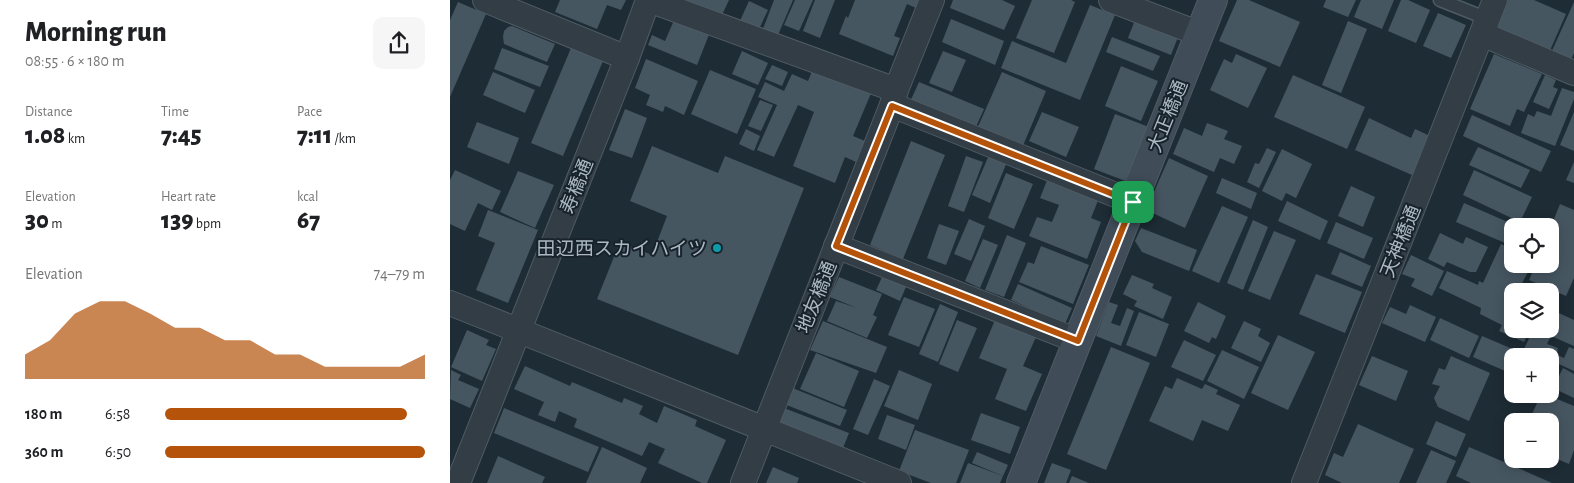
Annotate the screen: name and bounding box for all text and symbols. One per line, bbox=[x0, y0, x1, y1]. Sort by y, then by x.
button: share bbox=[373, 17, 425, 69]
text: Morning run bbox=[25, 19, 167, 47]
text: 08:55 · 6 × 180 m bbox=[25, 53, 124, 69]
street label: 大正橋通 bbox=[1144, 77, 1191, 155]
text: Distance bbox=[25, 105, 72, 119]
text: Time bbox=[161, 105, 189, 119]
text: Pace bbox=[297, 105, 322, 119]
text: 1.08 bbox=[25, 123, 65, 148]
text: 7:45 bbox=[161, 123, 202, 148]
text: 7:11 bbox=[297, 123, 332, 148]
text: km bbox=[65, 132, 85, 146]
text: /km bbox=[332, 132, 356, 146]
street label: 寿橋通 bbox=[557, 156, 597, 217]
pin bbox=[1112, 181, 1154, 223]
icon: arrive bbox=[1119, 188, 1147, 216]
text: Elevation bbox=[25, 190, 76, 204]
text: Heart rate bbox=[161, 190, 216, 204]
text: kcal bbox=[297, 190, 318, 204]
street label: 天神橋通 bbox=[1376, 202, 1424, 280]
text: 30 bbox=[25, 208, 49, 233]
text: 139 bbox=[161, 208, 193, 233]
text: 67 bbox=[297, 208, 320, 233]
text: m bbox=[49, 217, 62, 231]
text: bpm bbox=[193, 217, 221, 231]
map controls bbox=[1504, 218, 1559, 468]
button: locate bbox=[1504, 218, 1559, 273]
place label: 田辺西スカイハイツ bbox=[537, 239, 707, 259]
marker: 田辺西スカイハイツ bbox=[711, 242, 723, 254]
street label: 地友橋通 bbox=[792, 258, 840, 336]
text: Elevation bbox=[25, 266, 83, 282]
text: 74–79 m bbox=[373, 266, 425, 282]
button: layers bbox=[1504, 283, 1559, 338]
button: + bbox=[1504, 348, 1559, 403]
text: 180 m bbox=[25, 406, 62, 422]
text: 6:58 bbox=[105, 406, 130, 422]
button: − bbox=[1504, 413, 1559, 468]
text: 360 m bbox=[25, 444, 63, 460]
text: 6:50 bbox=[105, 444, 131, 460]

